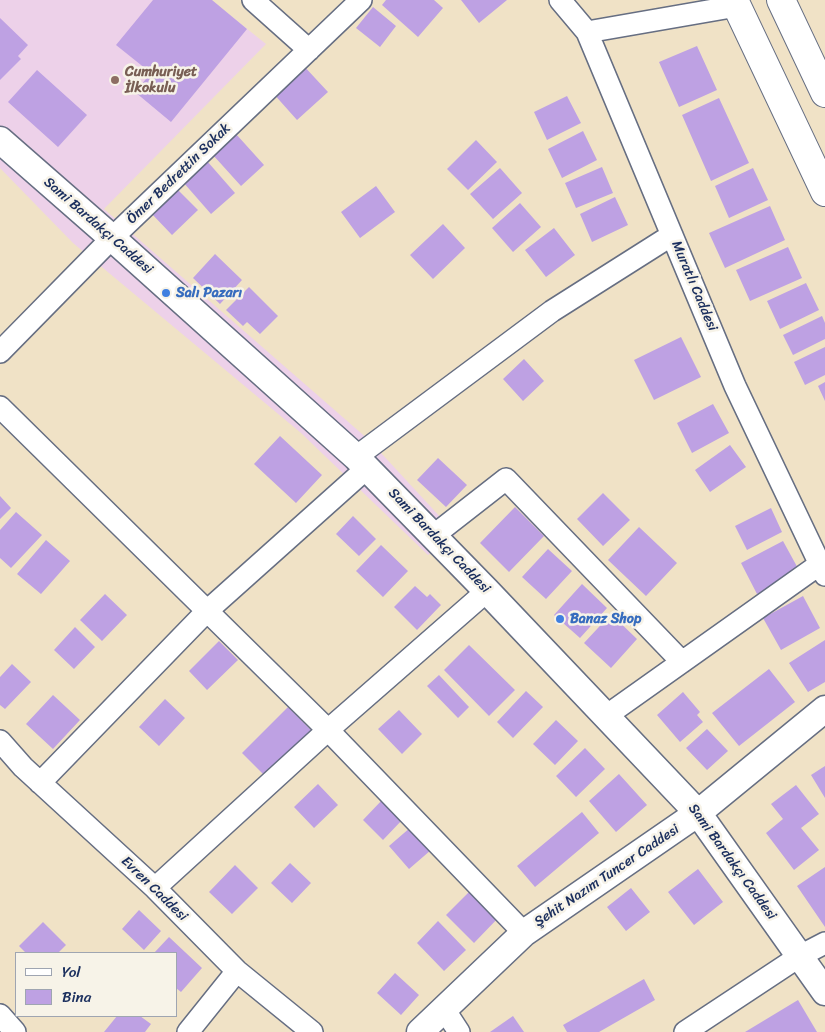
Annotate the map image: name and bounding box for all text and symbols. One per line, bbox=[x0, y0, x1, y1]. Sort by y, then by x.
place label: Cumhuriyet İlkokulu bbox=[125, 64, 197, 96]
marker: Cumhuriyet İlkokulu bbox=[109, 74, 121, 86]
street label: Ömer Bedrettin Sokak bbox=[124, 120, 234, 228]
street label: Sami Bardakçı Caddesi bbox=[40, 174, 156, 278]
street label: Muratlı Caddesi bbox=[667, 238, 721, 334]
place label: Salı Pazarı bbox=[176, 285, 242, 301]
marker: Salı Pazarı bbox=[160, 287, 172, 299]
street label: Sami Bardakçı Caddesi bbox=[385, 485, 493, 597]
place label: Banaz Shop bbox=[570, 611, 641, 627]
marker: Banaz Shop bbox=[554, 613, 566, 625]
street label: Sami Bardakçı Caddesi bbox=[684, 801, 780, 923]
street label: Şehit Nazım Tuncer Caddesi bbox=[531, 821, 683, 931]
street label: Evren Caddesi bbox=[117, 853, 191, 925]
legend bbox=[15, 952, 178, 1017]
text: Yol bbox=[62, 959, 81, 985]
text: Bina bbox=[62, 984, 91, 1010]

